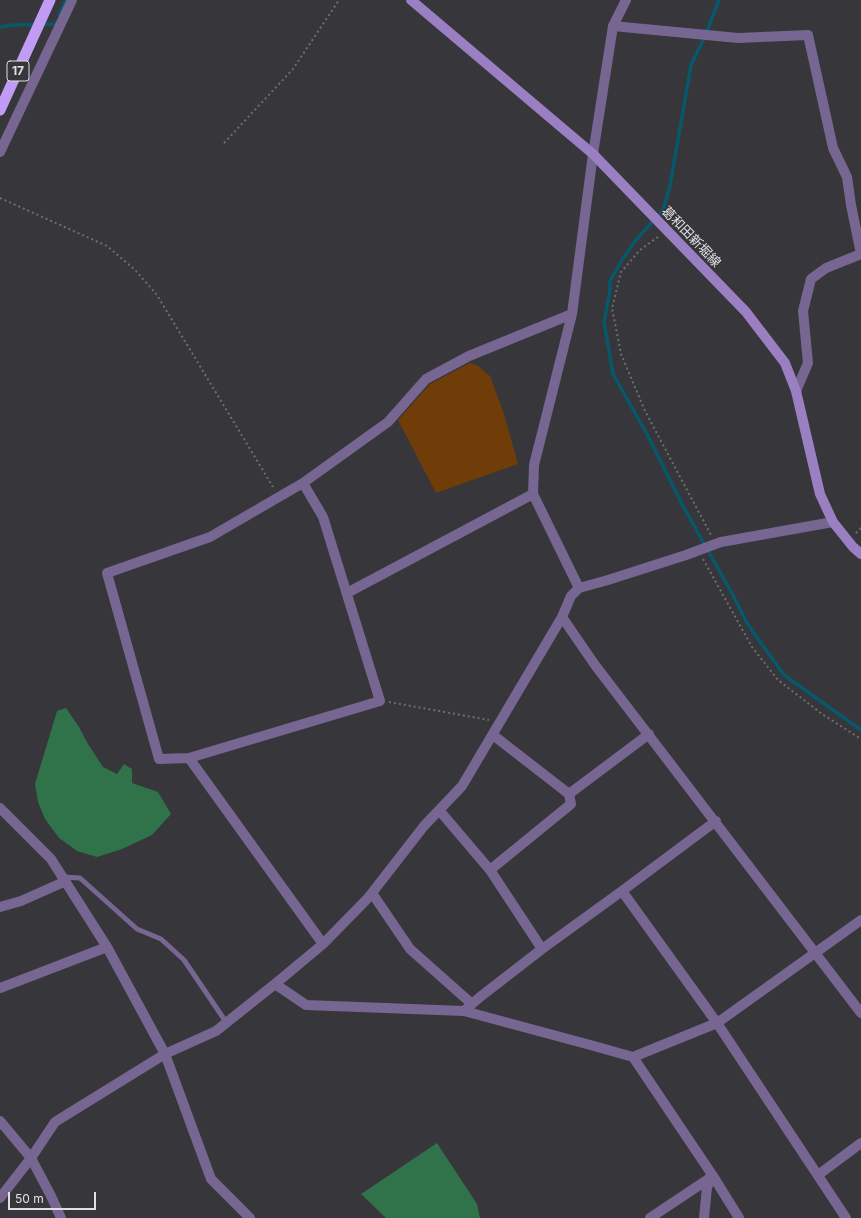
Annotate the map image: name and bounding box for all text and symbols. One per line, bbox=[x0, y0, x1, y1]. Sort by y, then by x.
road number: 17 bbox=[7, 61, 29, 81]
street label: 葛和田新堀線 bbox=[658, 204, 724, 270]
scale bar bbox=[10, 1184, 98, 1210]
text: 50 m bbox=[15, 1191, 44, 1206]

